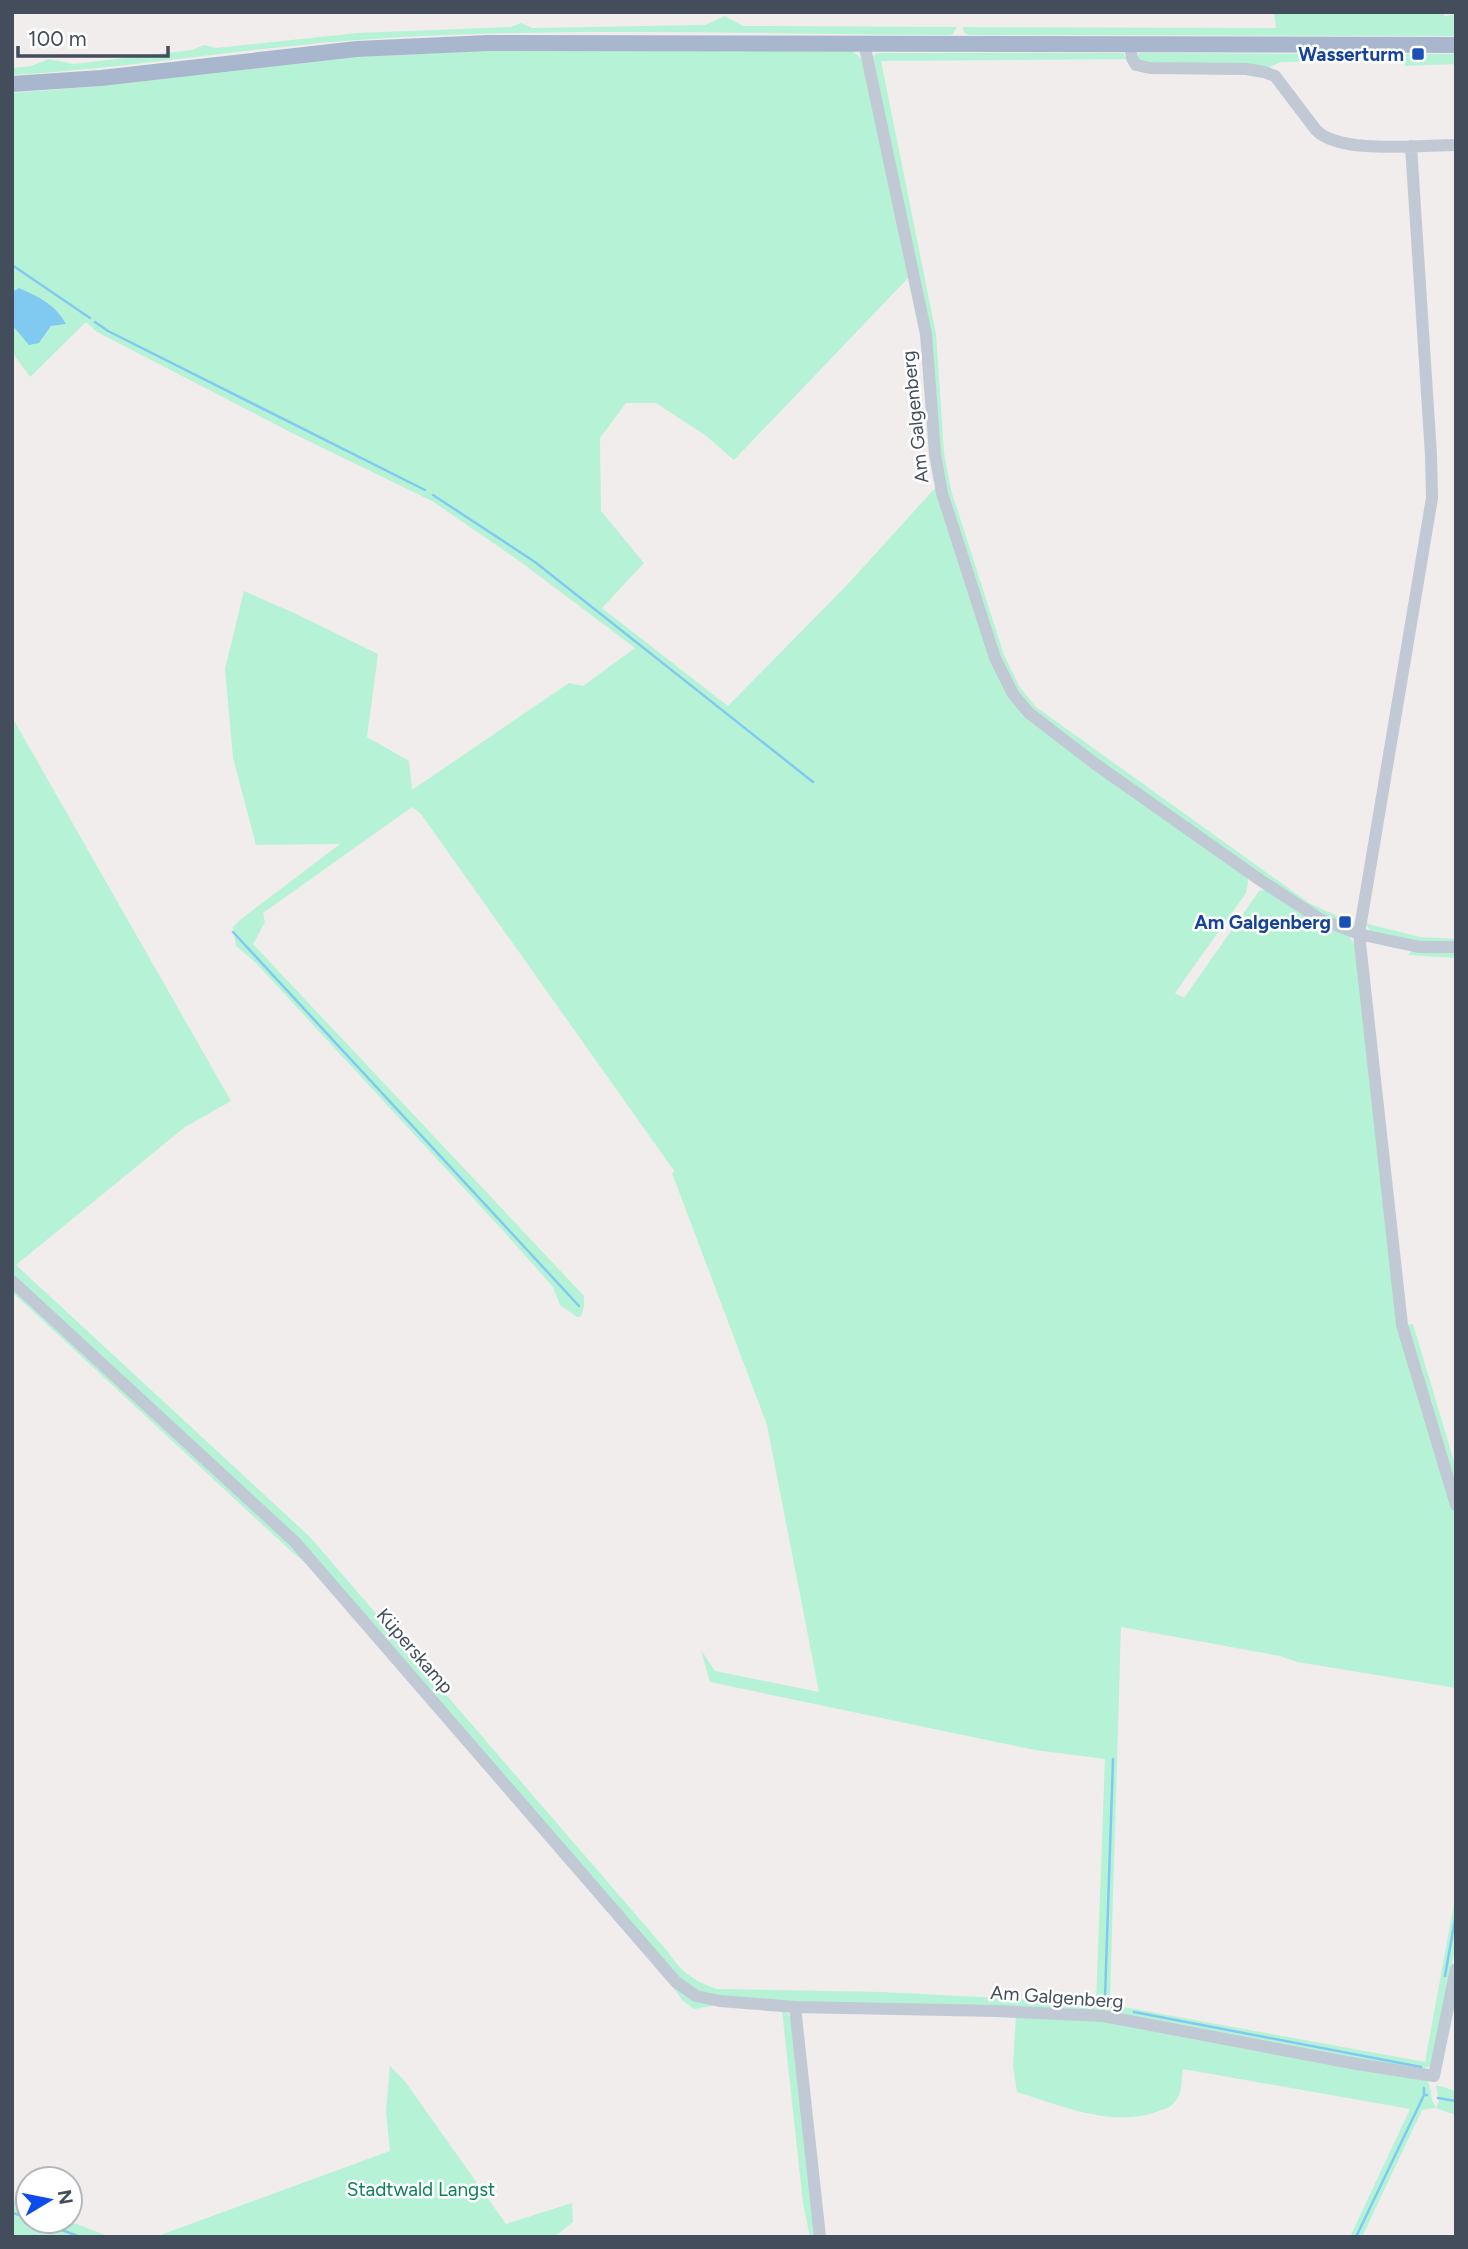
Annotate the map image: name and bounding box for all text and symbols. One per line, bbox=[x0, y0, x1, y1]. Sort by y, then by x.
scale bar bbox=[18, 14, 168, 58]
text: 100 m bbox=[28, 26, 87, 51]
place label: Wasserturm bbox=[1298, 43, 1404, 66]
marker: Wasserturm bbox=[1410, 46, 1426, 62]
street label: Am Galgenberg bbox=[897, 350, 933, 484]
place label: Am Galgenberg bbox=[1194, 911, 1331, 934]
marker: Am Galgenberg bbox=[1337, 914, 1353, 930]
street label: Küperskamp bbox=[372, 1604, 458, 1698]
street label: Am Galgenberg bbox=[990, 1981, 1124, 2013]
north arrow bbox=[14, 2165, 84, 2235]
park label: Stadtwald Langst bbox=[347, 2178, 495, 2201]
text: N bbox=[53, 2188, 78, 2206]

